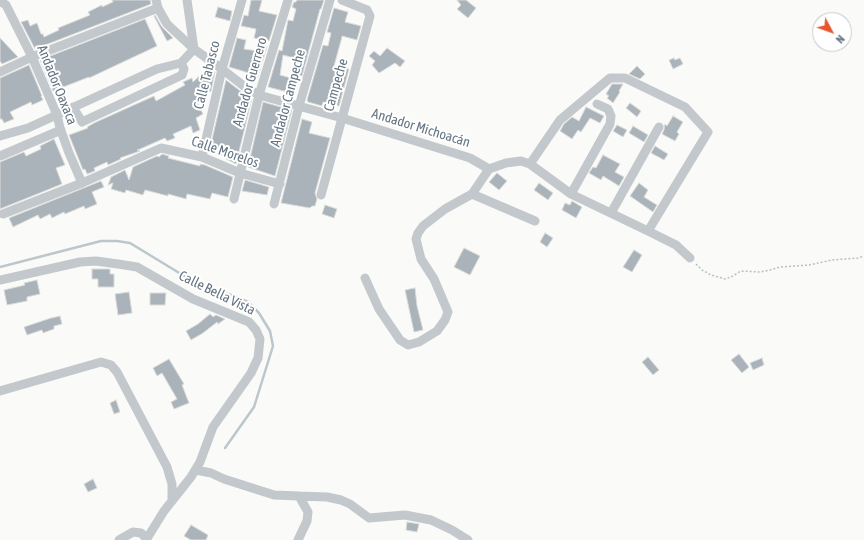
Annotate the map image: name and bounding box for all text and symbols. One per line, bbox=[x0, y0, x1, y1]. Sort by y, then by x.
north arrow bbox=[812, 12, 852, 52]
text: N bbox=[834, 33, 847, 46]
street label: Andador Guerrero bbox=[229, 36, 271, 128]
street label: Calle Tabasco bbox=[190, 39, 224, 111]
street label: Andador Oaxaca bbox=[33, 43, 81, 127]
street label: Andador Campeche bbox=[267, 47, 309, 149]
street label: Campeche bbox=[320, 57, 352, 113]
street label: Andador Michoacán bbox=[370, 105, 472, 151]
street label: Calle Morelos bbox=[189, 133, 261, 171]
street label: Calle Bella Vista bbox=[176, 267, 258, 319]

